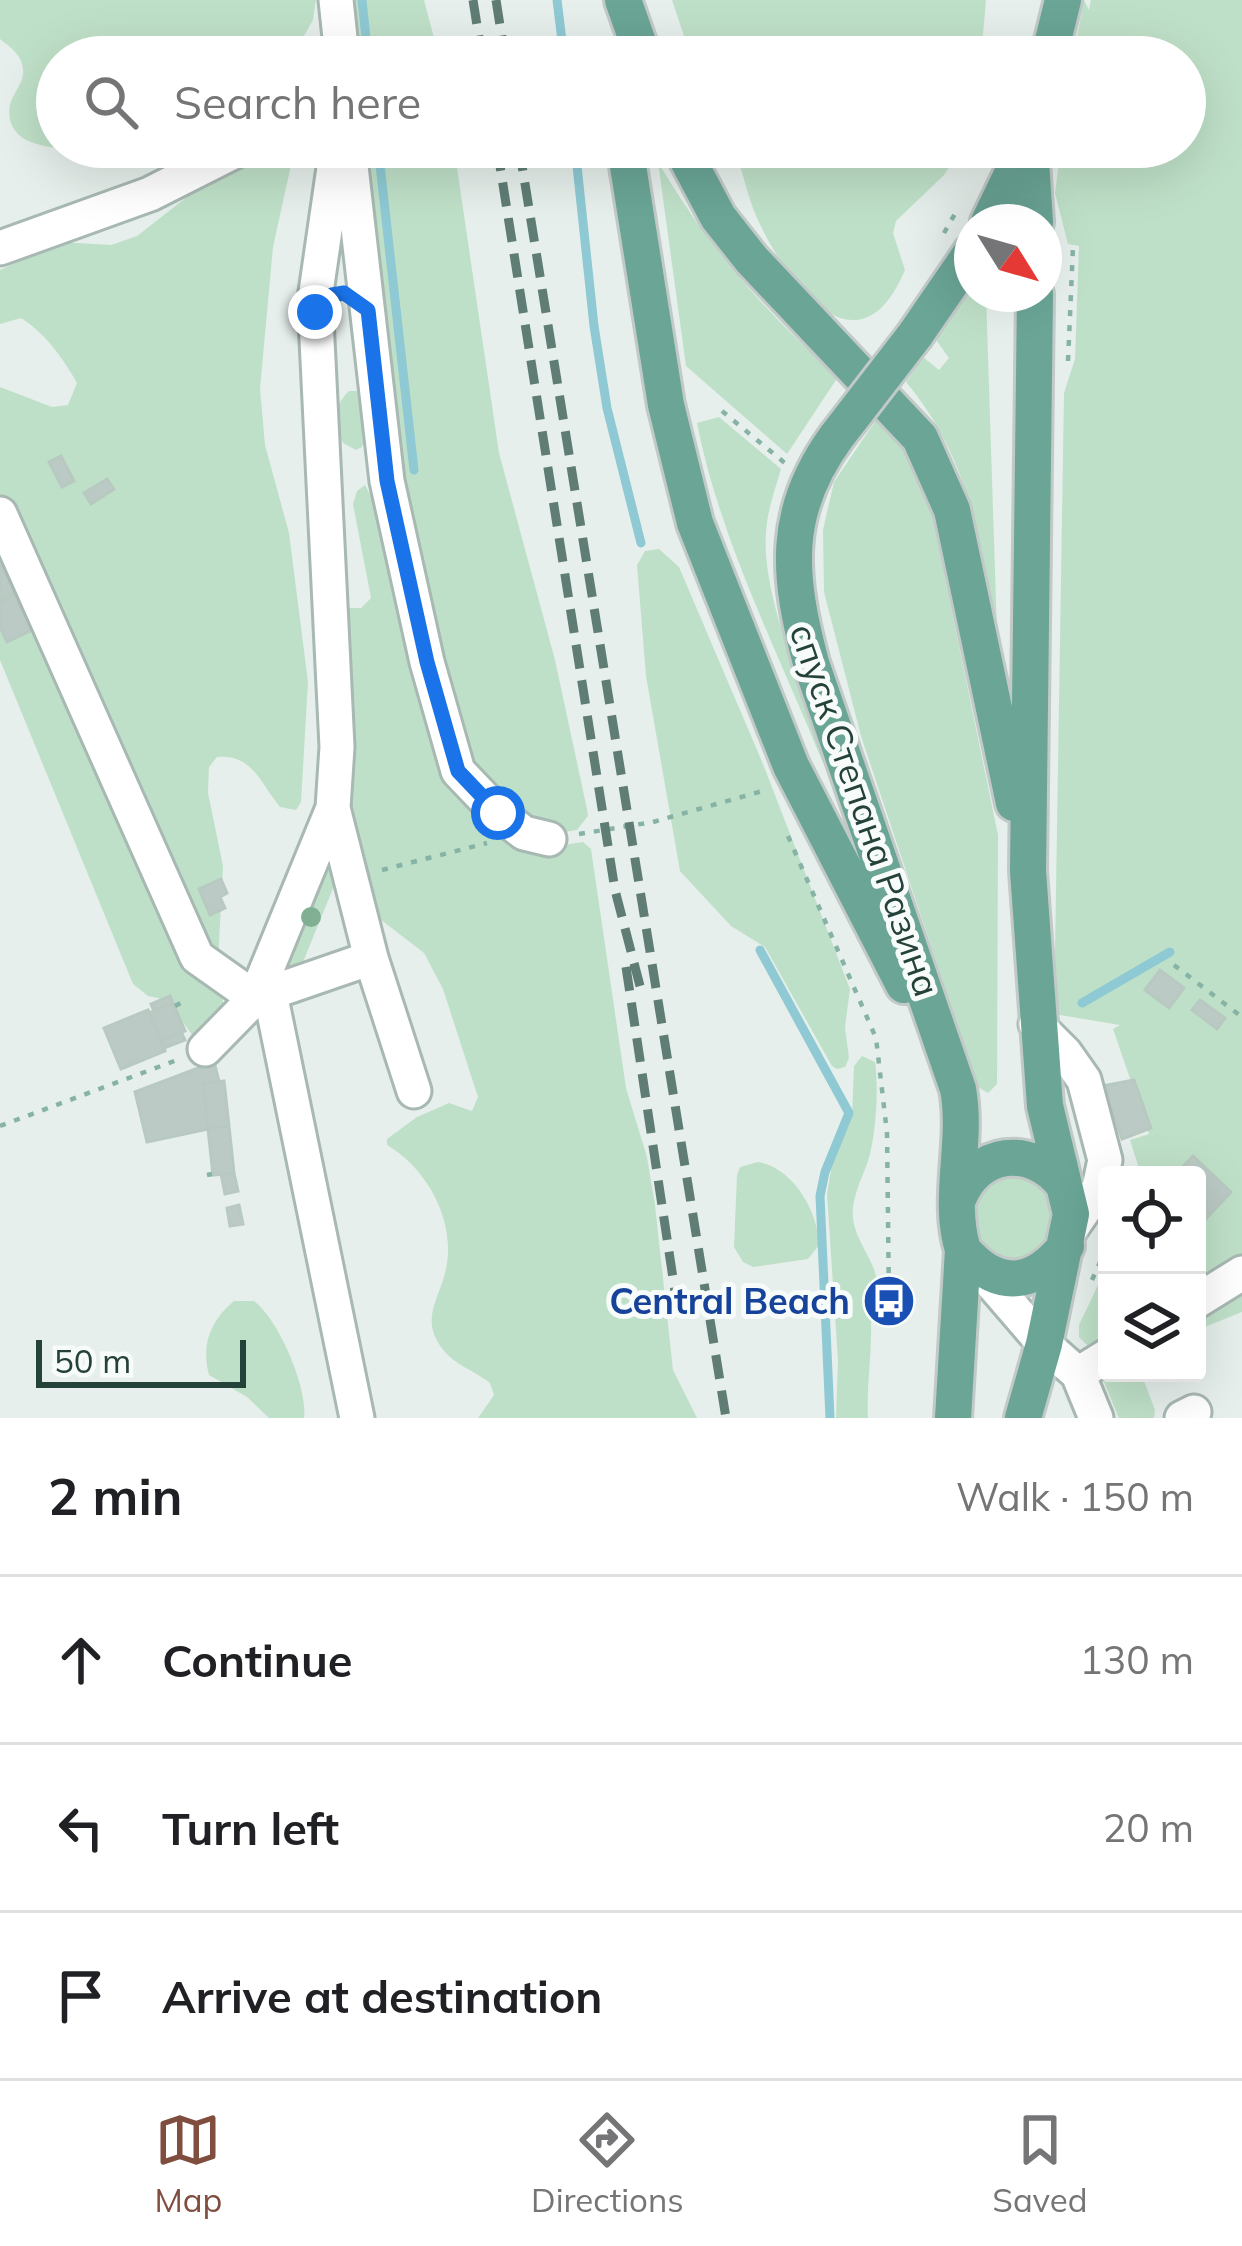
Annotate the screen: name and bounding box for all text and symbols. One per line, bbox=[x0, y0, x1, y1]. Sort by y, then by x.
search box bbox=[36, 36, 1206, 168]
icon: search bbox=[78, 69, 144, 135]
text: Search here bbox=[174, 74, 421, 130]
north arrow bbox=[954, 204, 1062, 312]
route end bbox=[288, 285, 342, 339]
street label: спуск Степана Разина bbox=[781, 618, 950, 1002]
route start bbox=[471, 786, 525, 840]
map controls bbox=[1098, 1166, 1206, 1382]
button: locate bbox=[1098, 1166, 1206, 1274]
bus stop icon: Central Beach bbox=[861, 1273, 917, 1329]
button: layers bbox=[1098, 1274, 1206, 1382]
place label: Central Beach bbox=[609, 1278, 850, 1323]
scale bar bbox=[36, 1334, 246, 1387]
text: 50 m bbox=[54, 1340, 131, 1381]
text: 2 min bbox=[48, 1464, 183, 1528]
text: Walk · 150 m bbox=[956, 1472, 1194, 1521]
icon: ahead bbox=[48, 1627, 114, 1693]
text: Continue bbox=[162, 1632, 352, 1688]
text: 130 m bbox=[1079, 1635, 1194, 1684]
icon: left bbox=[48, 1795, 114, 1861]
text: Turn left bbox=[162, 1800, 339, 1856]
text: 20 m bbox=[1103, 1803, 1194, 1852]
icon: arrive bbox=[48, 1963, 114, 2029]
text: Arrive at destination bbox=[162, 1968, 602, 2024]
tab: Map bbox=[154, 2107, 222, 2220]
tab: Directions bbox=[531, 2107, 684, 2220]
tab: Saved bbox=[992, 2107, 1088, 2220]

